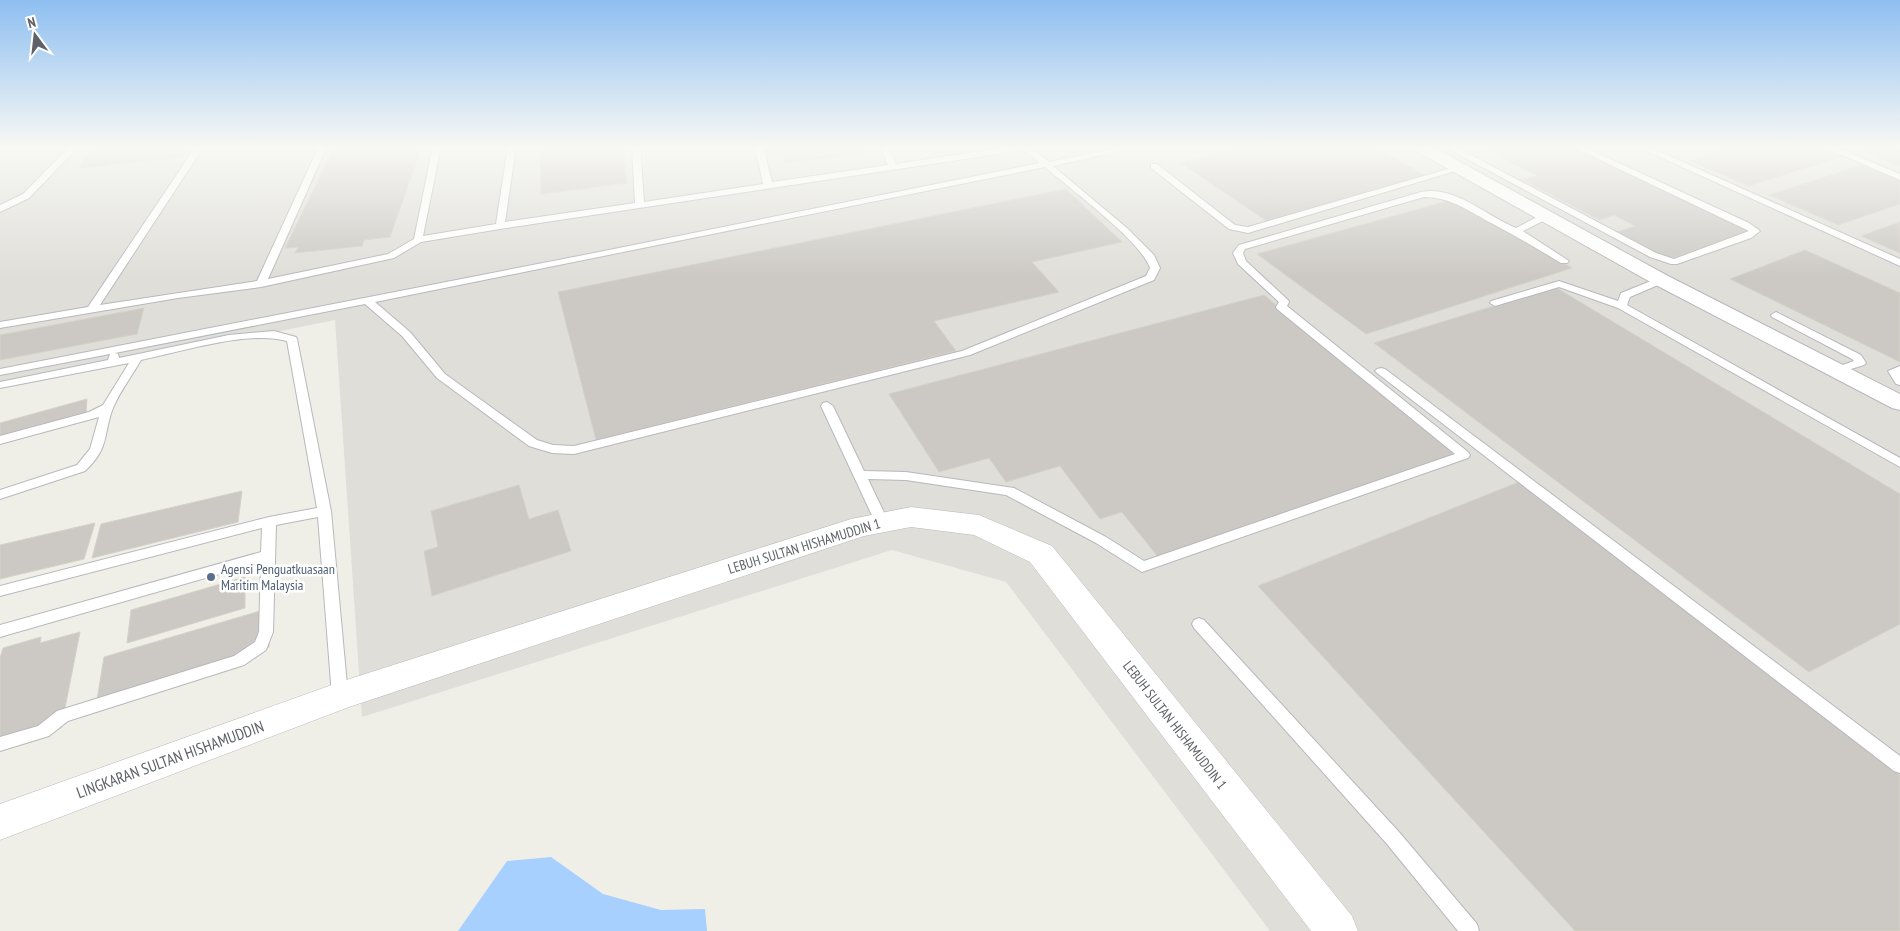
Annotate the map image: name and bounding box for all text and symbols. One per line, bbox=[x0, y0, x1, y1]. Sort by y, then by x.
north arrow bbox=[10, 10, 60, 60]
text: N bbox=[26, 13, 38, 32]
street label: LEBUH SULTAN HISHAMUDDIN 1 bbox=[726, 514, 882, 578]
place label: Agensi Penguatkuasaan Maritim Malaysia bbox=[221, 560, 335, 594]
marker: Agensi Penguatkuasaan Maritim Malaysia bbox=[205, 571, 217, 583]
street label: LEBUH SULTAN HISHAMUDDIN 1 bbox=[1119, 657, 1231, 793]
street label: LINGKARAN SULTAN HISHAMUDDIN bbox=[74, 716, 266, 802]

